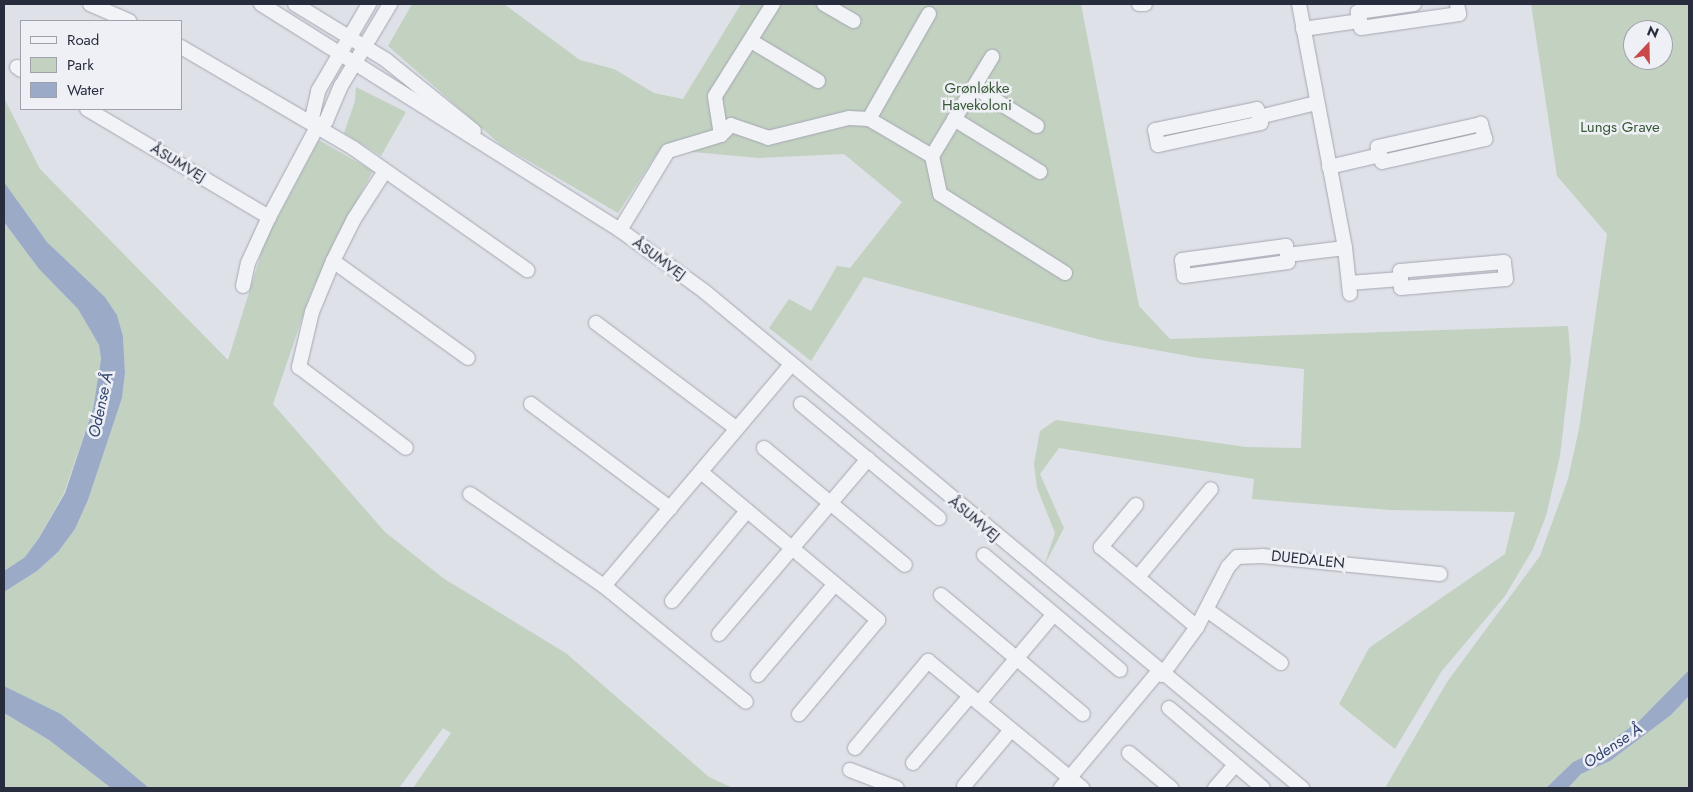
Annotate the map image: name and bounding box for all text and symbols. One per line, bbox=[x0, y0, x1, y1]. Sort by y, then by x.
legend bbox=[20, 20, 182, 110]
north arrow bbox=[1623, 20, 1673, 70]
text: N bbox=[1644, 21, 1662, 43]
text: Road bbox=[67, 29, 99, 51]
text: Park bbox=[67, 54, 94, 76]
text: Water bbox=[67, 79, 104, 101]
park label: Grønløkke Havekoloni bbox=[942, 79, 1012, 114]
park label: Lungs Grave bbox=[1580, 119, 1660, 137]
street label: ÅSUMVEJ bbox=[147, 139, 209, 187]
street label: ÅSUMVEJ bbox=[629, 234, 689, 284]
water label: Odense Å bbox=[85, 370, 117, 440]
street label: ÅSUMVEJ bbox=[945, 492, 1003, 546]
street label: DUEDALEN bbox=[1270, 547, 1346, 573]
water label: Odense Å bbox=[1580, 719, 1646, 773]

